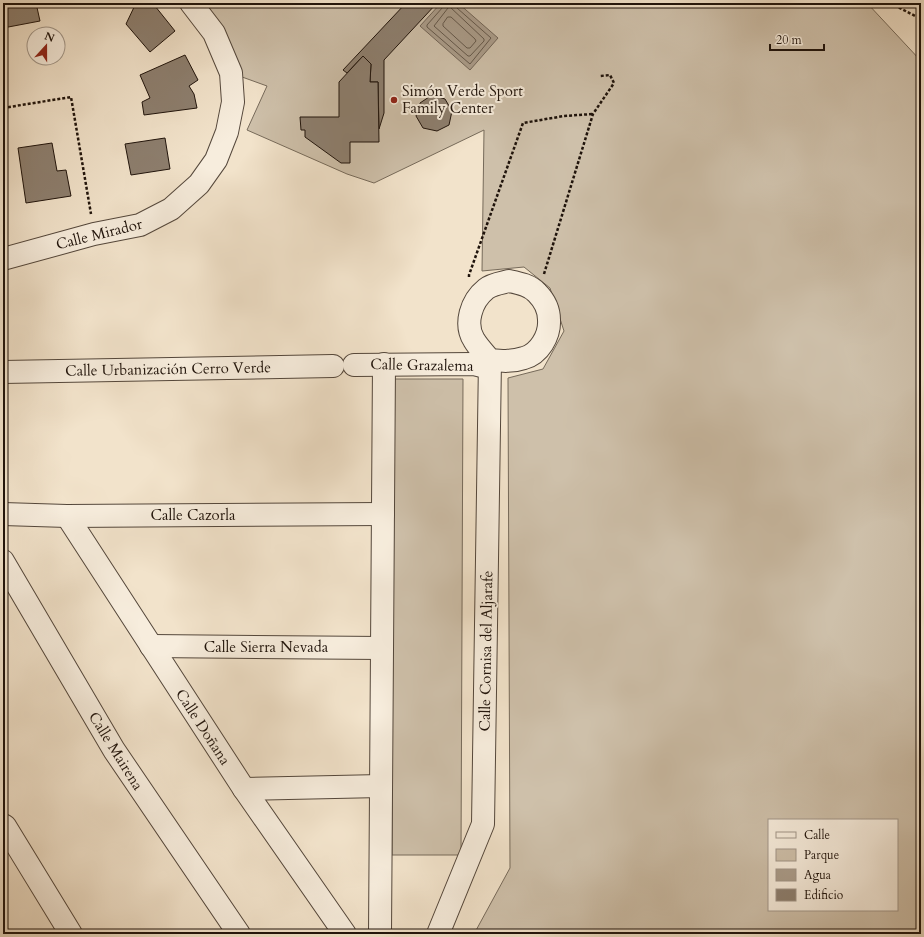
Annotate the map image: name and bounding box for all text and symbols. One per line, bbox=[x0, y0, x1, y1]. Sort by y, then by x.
north arrow bbox=[26, 26, 66, 66]
scale bar bbox=[770, 26, 824, 52]
text: N bbox=[42, 28, 57, 46]
text: 20 m bbox=[776, 32, 803, 48]
place label: Simón Verde Sport Family Center bbox=[402, 81, 523, 118]
marker: Simón Verde Sport Family Center bbox=[389, 95, 399, 105]
street label: Calle Mirador bbox=[54, 213, 145, 254]
street label: Calle Grazalema bbox=[370, 354, 474, 376]
street label: Calle Urbanización Cerro Verde bbox=[65, 357, 271, 381]
street label: Calle Cazorla bbox=[151, 505, 236, 525]
street label: Calle Cornisa del Aljarafe bbox=[475, 570, 497, 732]
street label: Calle Sierra Nevada bbox=[204, 637, 329, 657]
street label: Calle Doñana bbox=[171, 685, 235, 769]
street label: Calle Mairena bbox=[84, 708, 148, 794]
legend bbox=[768, 819, 898, 911]
text: Calle bbox=[804, 827, 830, 843]
text: Parque bbox=[804, 847, 839, 863]
text: Agua bbox=[804, 867, 832, 883]
text: Edificio bbox=[804, 887, 844, 903]

